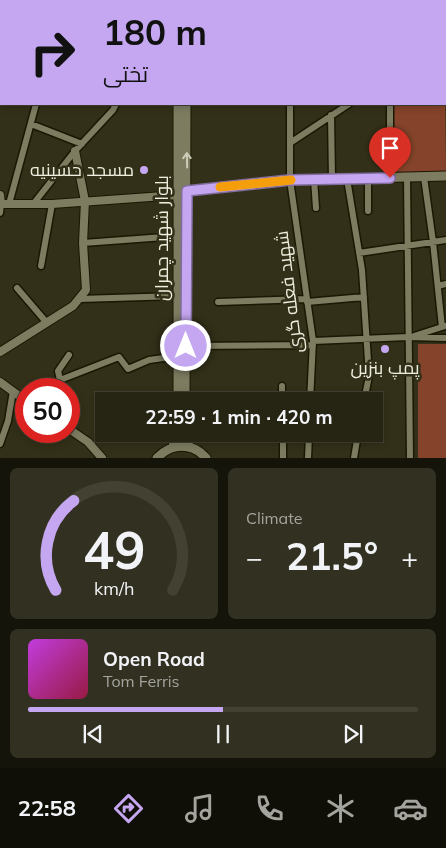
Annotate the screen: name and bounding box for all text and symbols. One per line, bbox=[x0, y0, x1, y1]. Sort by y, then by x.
text: 180 m bbox=[103, 10, 207, 54]
icon: right bbox=[20, 20, 85, 85]
text: تختی bbox=[103, 60, 148, 88]
pin bbox=[369, 127, 411, 178]
icon: arrive bbox=[376, 134, 404, 162]
one-way arrow bbox=[182, 152, 191, 168]
place label: مسجد حسینیه bbox=[30, 158, 134, 181]
marker: مسجد حسینیه bbox=[138, 164, 150, 176]
street label: بلوار شهید چمران bbox=[150, 175, 174, 301]
street label: شهید فعله گری bbox=[270, 230, 307, 355]
position arrow bbox=[159, 319, 211, 371]
marker: پمپ بنزین bbox=[379, 343, 391, 355]
place label: پمپ بنزین bbox=[350, 356, 420, 380]
speed limit sign: 50 bbox=[15, 378, 80, 443]
text: 22:59 · 1 min · 420 m bbox=[145, 405, 333, 429]
text: Climate bbox=[246, 508, 302, 528]
text: 49 bbox=[83, 517, 145, 582]
text: 21.5° bbox=[286, 532, 378, 580]
text: − bbox=[246, 540, 263, 575]
text: + bbox=[401, 540, 418, 575]
text: km/h bbox=[94, 577, 134, 599]
text: Open Road bbox=[103, 647, 205, 671]
text: Tom Ferris bbox=[103, 671, 180, 691]
icon: previous bbox=[79, 720, 107, 748]
icon: pause bbox=[209, 720, 237, 748]
icon: next bbox=[339, 720, 367, 748]
icon: directions bbox=[111, 791, 146, 826]
icon: music bbox=[182, 791, 217, 826]
icon: phone bbox=[252, 791, 287, 826]
icon: climate bbox=[323, 791, 358, 826]
icon: car bbox=[393, 791, 428, 826]
text: 22:58 bbox=[18, 794, 76, 822]

